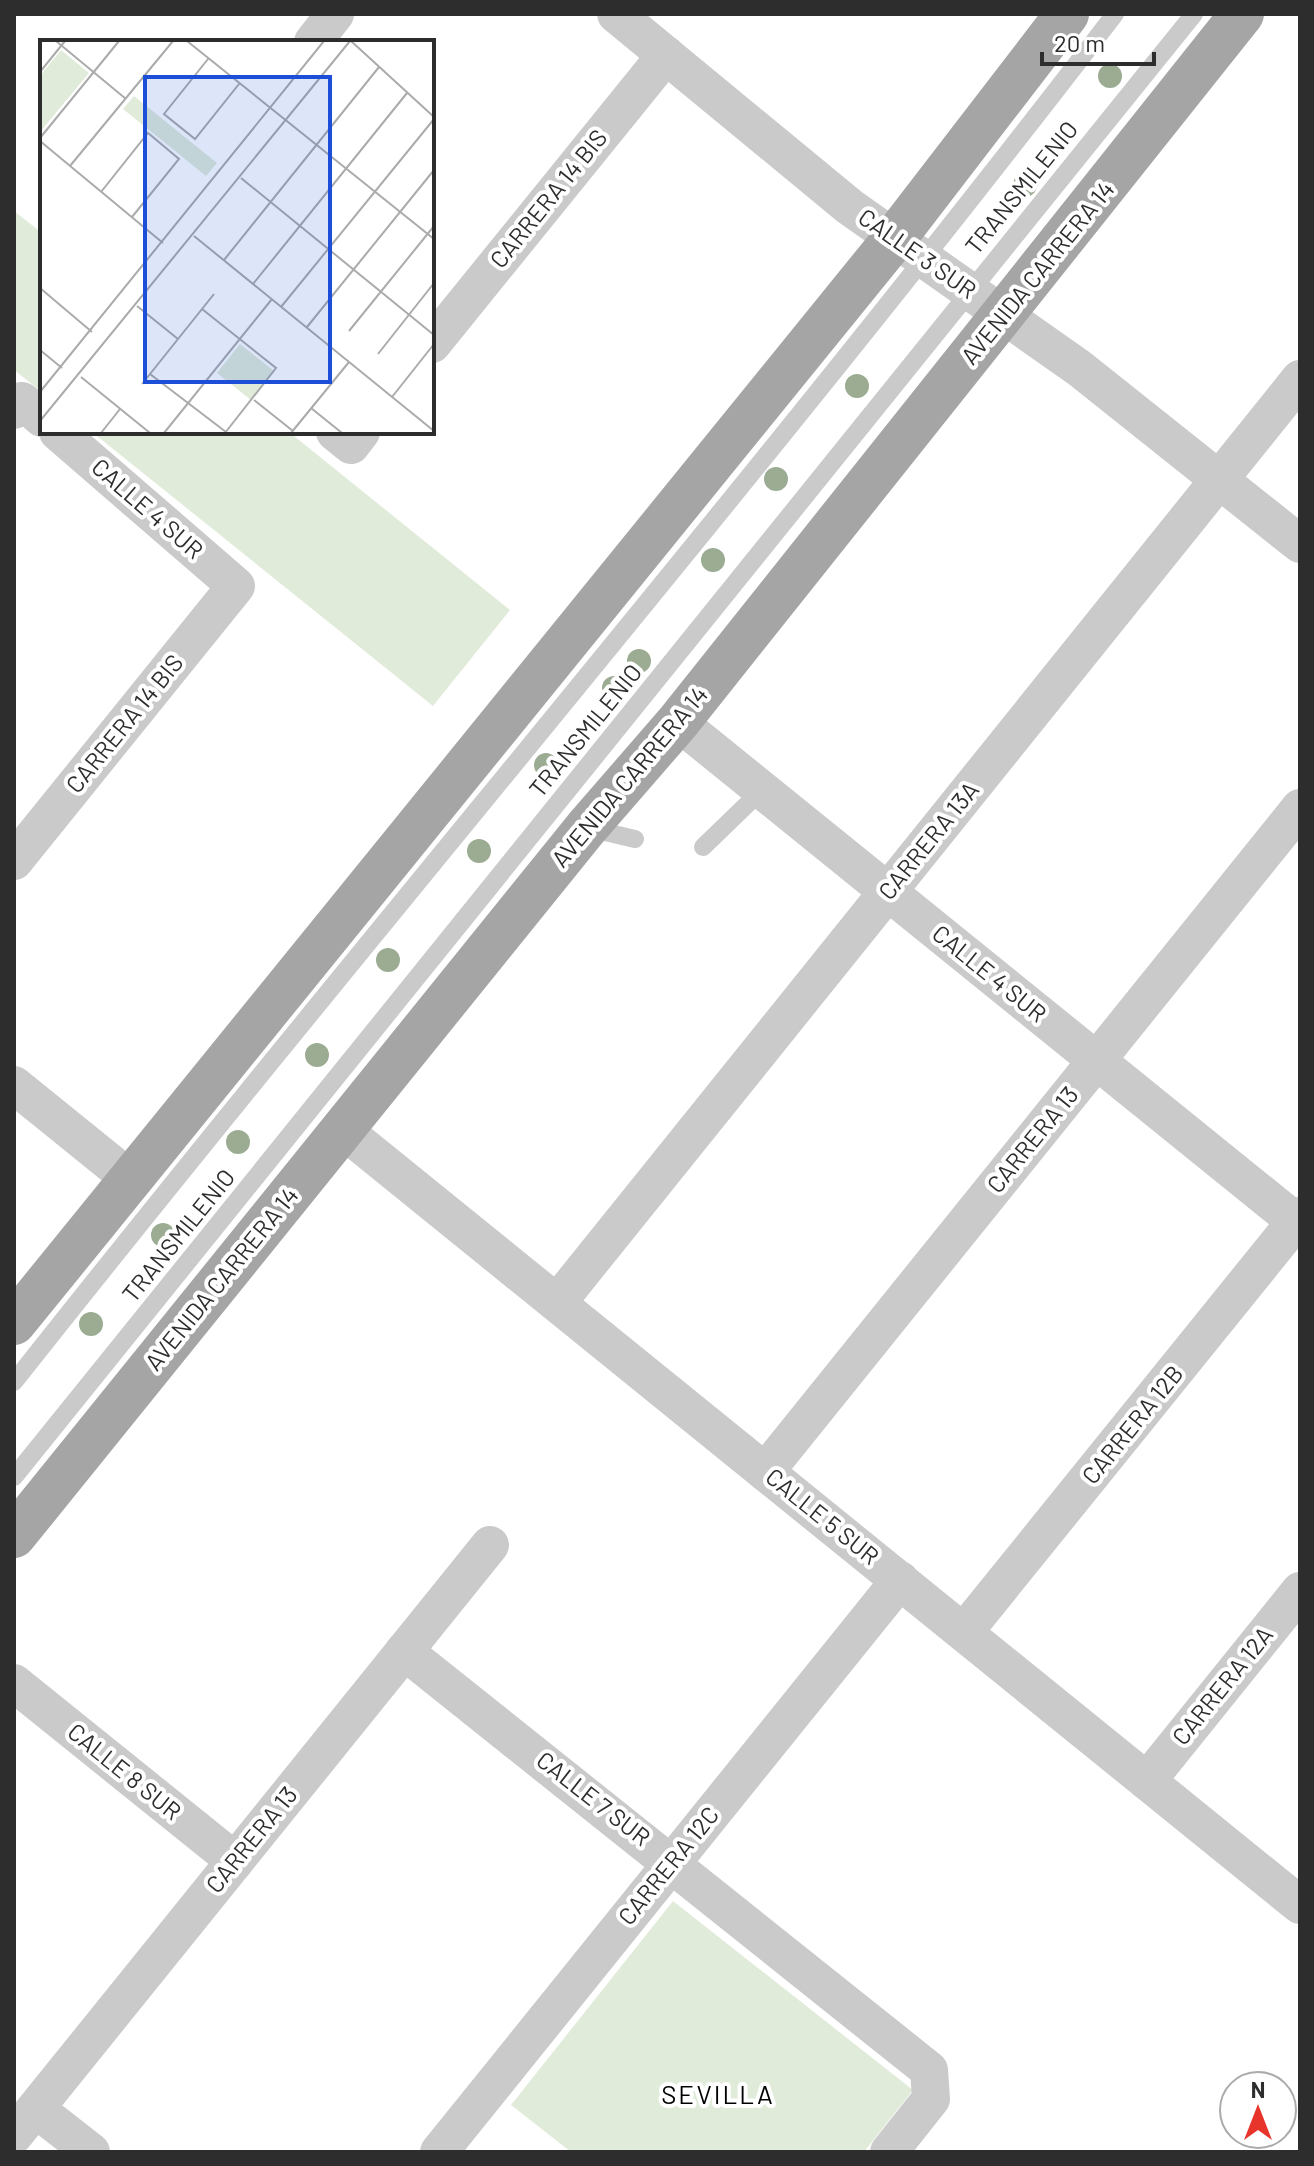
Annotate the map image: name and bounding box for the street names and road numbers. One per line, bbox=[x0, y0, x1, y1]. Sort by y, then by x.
street label: TRANSMILENIO bbox=[958, 115, 1083, 259]
street label: CARRERA 14 BIS bbox=[483, 123, 612, 273]
street label: AVENIDA CARRERA 14 bbox=[954, 175, 1120, 370]
street label: CALLE 3 SUR bbox=[853, 202, 982, 304]
street label: CALLE 4 SUR bbox=[86, 452, 210, 564]
street label: CARRERA 14 BIS bbox=[59, 648, 188, 798]
street label: TRANSMILENIO bbox=[522, 658, 647, 802]
street label: AVENIDA CARRERA 14 bbox=[545, 680, 713, 872]
street label: CARRERA 13A bbox=[871, 775, 984, 905]
street label: CALLE 4 SUR bbox=[927, 918, 1053, 1028]
street label: CARRERA 13 bbox=[980, 1080, 1084, 1198]
street label: TRANSMILENIO bbox=[115, 1163, 240, 1307]
street label: AVENIDA CARRERA 14 bbox=[138, 1181, 304, 1376]
street label: CARRERA 12B bbox=[1075, 1359, 1188, 1489]
street label: CALLE 5 SUR bbox=[761, 1461, 885, 1570]
street label: CARRERA 12A bbox=[1165, 1620, 1278, 1750]
street label: CALLE 8 SUR bbox=[62, 1716, 187, 1825]
street label: CALLE 7 SUR bbox=[531, 1744, 656, 1851]
street label: CARRERA 13 bbox=[199, 1780, 303, 1898]
street label: CARRERA 12C bbox=[611, 1800, 724, 1930]

